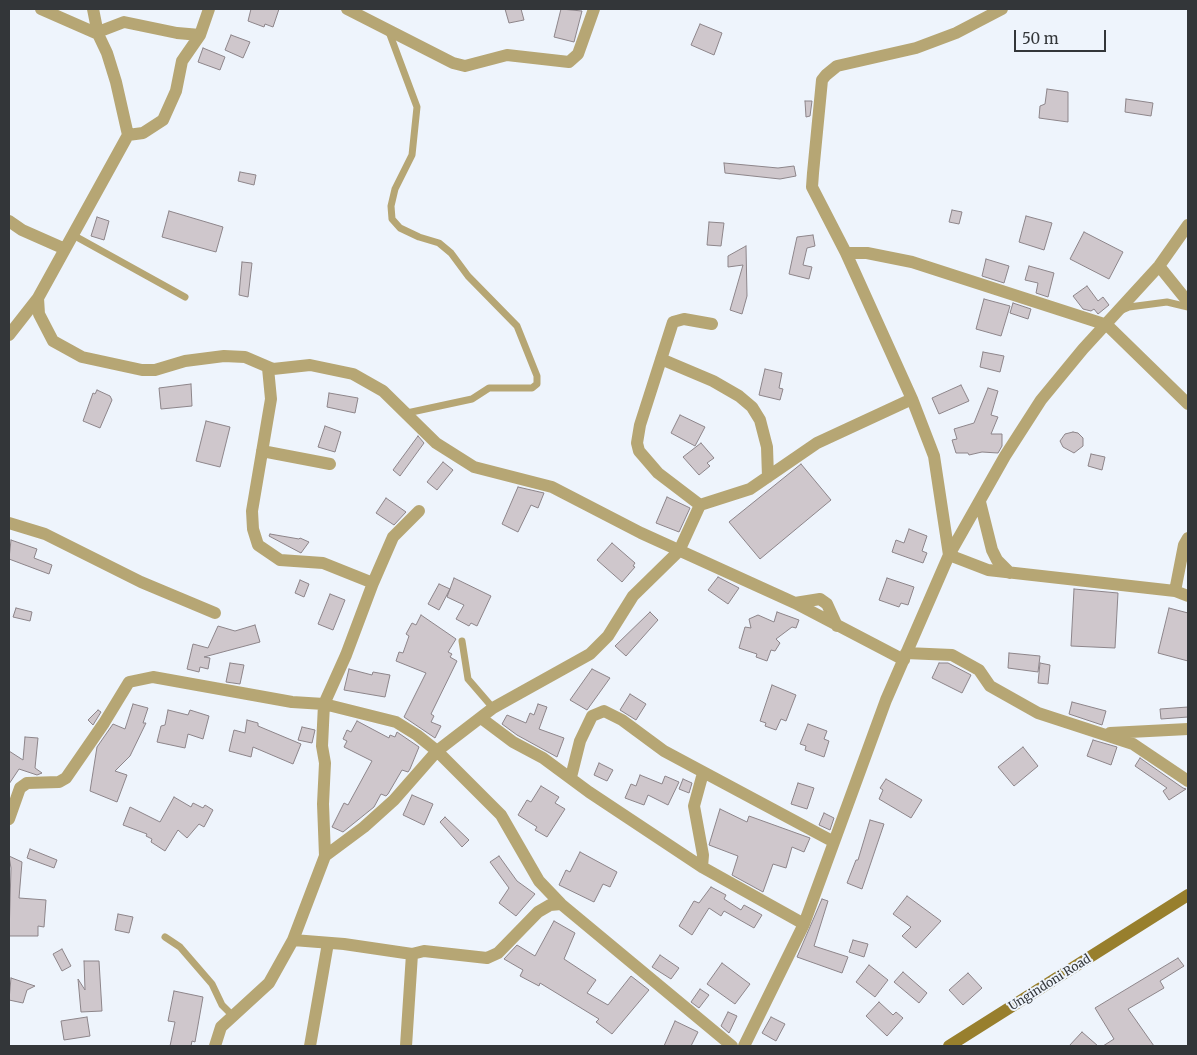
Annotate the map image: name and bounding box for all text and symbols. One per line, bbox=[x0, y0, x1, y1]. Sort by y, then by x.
scale bar bbox=[1017, 20, 1110, 52]
text: 50 m bbox=[1022, 29, 1059, 48]
street label: Ungindoni Road bbox=[1006, 952, 1094, 1014]

